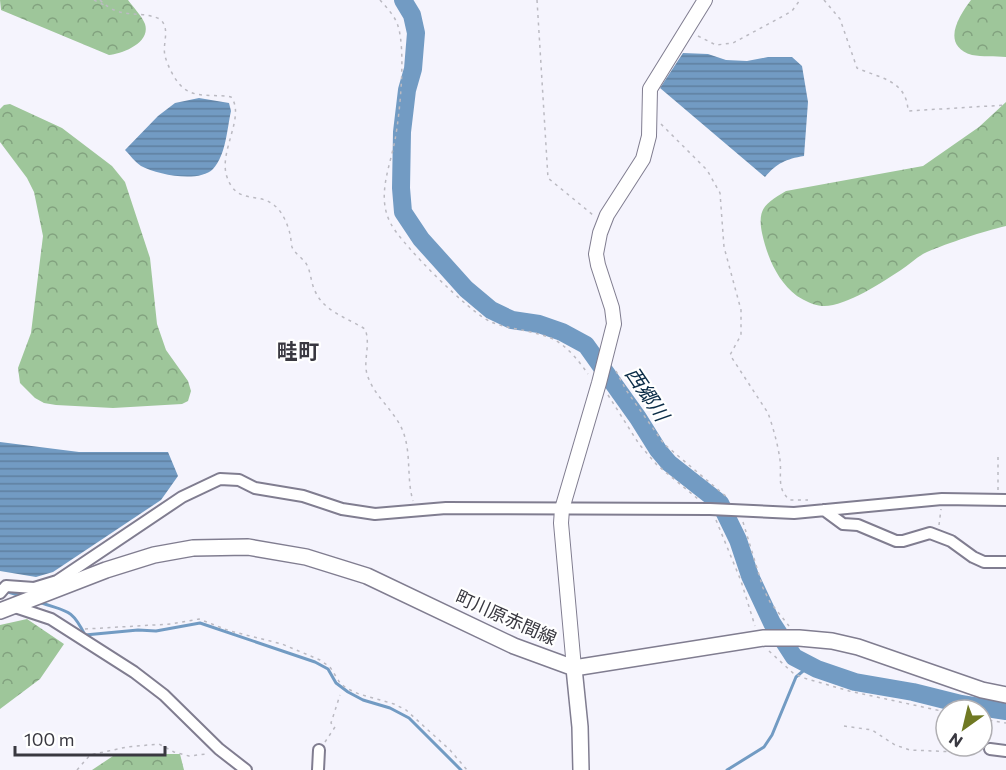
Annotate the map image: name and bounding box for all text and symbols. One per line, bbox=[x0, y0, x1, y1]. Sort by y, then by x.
district label: 畦町 bbox=[277, 338, 319, 363]
water label: 西郷川 bbox=[621, 362, 676, 427]
street label: 町川原赤間線 bbox=[453, 585, 560, 649]
north arrow bbox=[934, 698, 994, 758]
scale bar bbox=[15, 719, 165, 757]
text: 100 m bbox=[24, 728, 74, 750]
text: N bbox=[945, 730, 966, 752]

